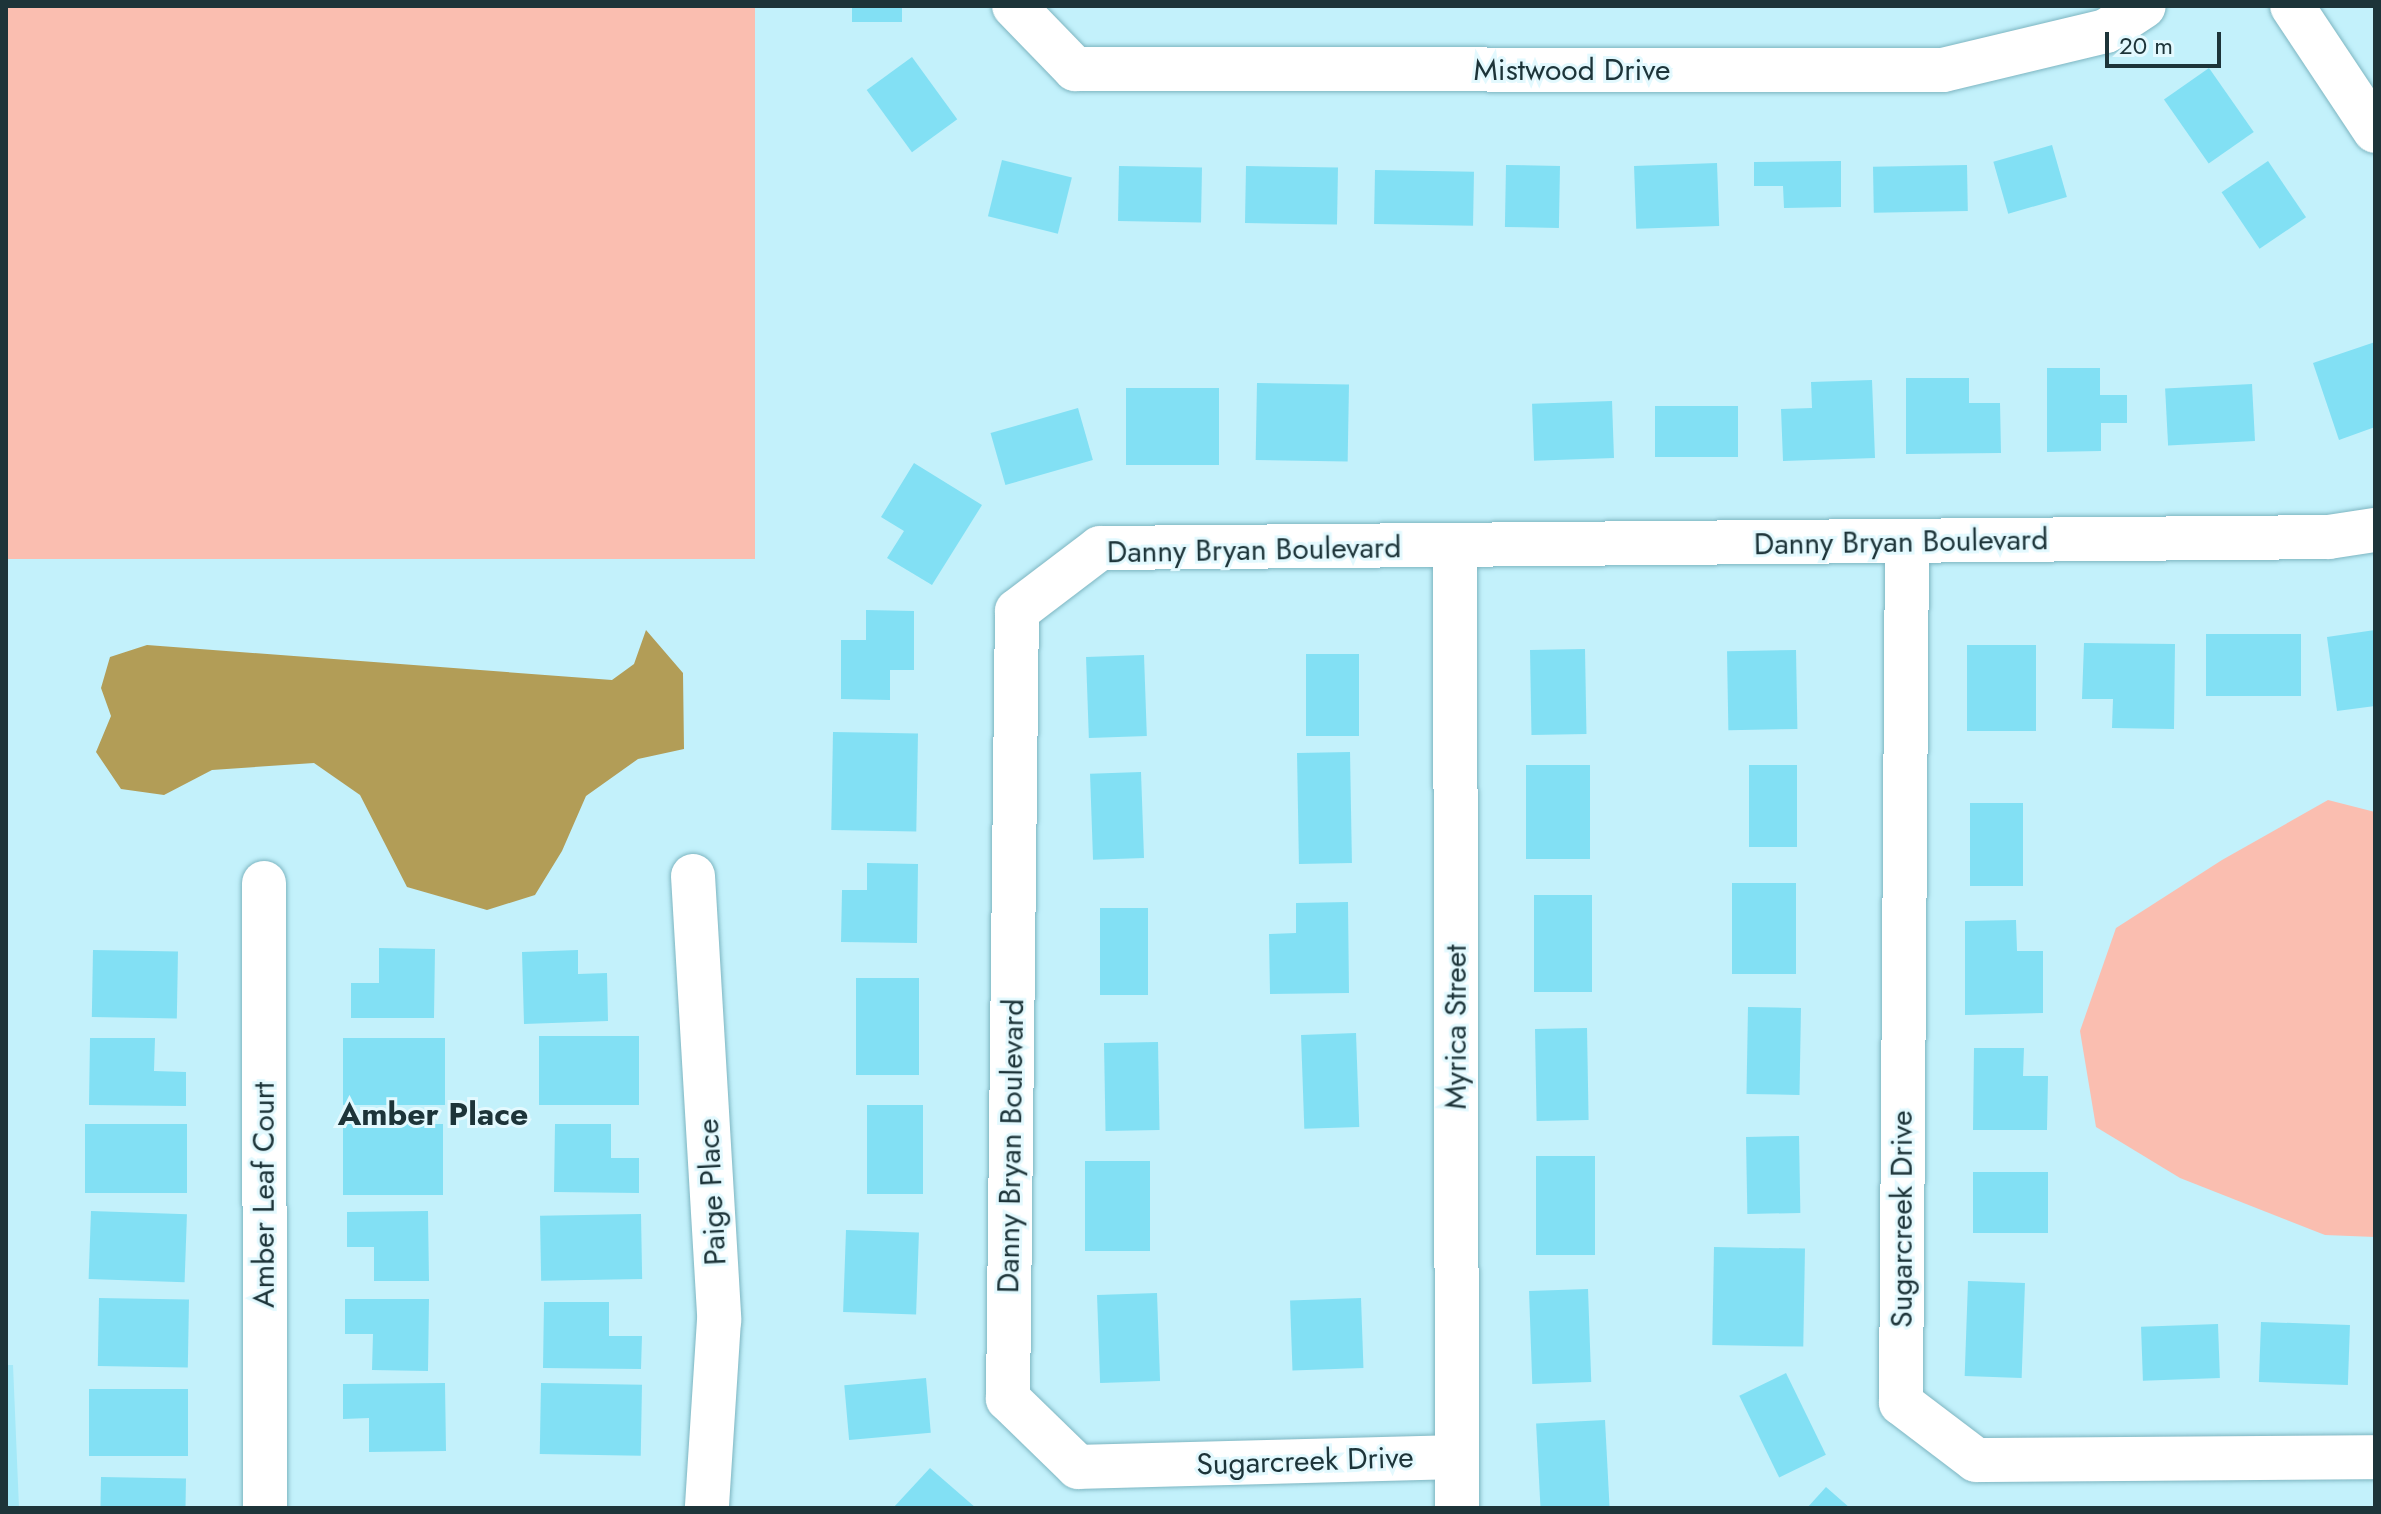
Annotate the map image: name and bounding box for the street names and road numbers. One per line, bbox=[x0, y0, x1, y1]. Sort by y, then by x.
street label: Mistwood Drive bbox=[1474, 52, 1670, 88]
street label: Danny Bryan Boulevard bbox=[1753, 521, 2049, 563]
street label: Danny Bryan Boulevard bbox=[1106, 529, 1402, 571]
street label: Myrica Street bbox=[1438, 945, 1474, 1109]
street label: Danny Bryan Boulevard bbox=[990, 998, 1032, 1294]
street label: Amber Leaf Court bbox=[246, 1082, 282, 1308]
street label: Sugarcreek Drive bbox=[1884, 1110, 1920, 1328]
street label: Paige Place bbox=[690, 1118, 734, 1266]
street label: Sugarcreek Drive bbox=[1196, 1439, 1414, 1483]

